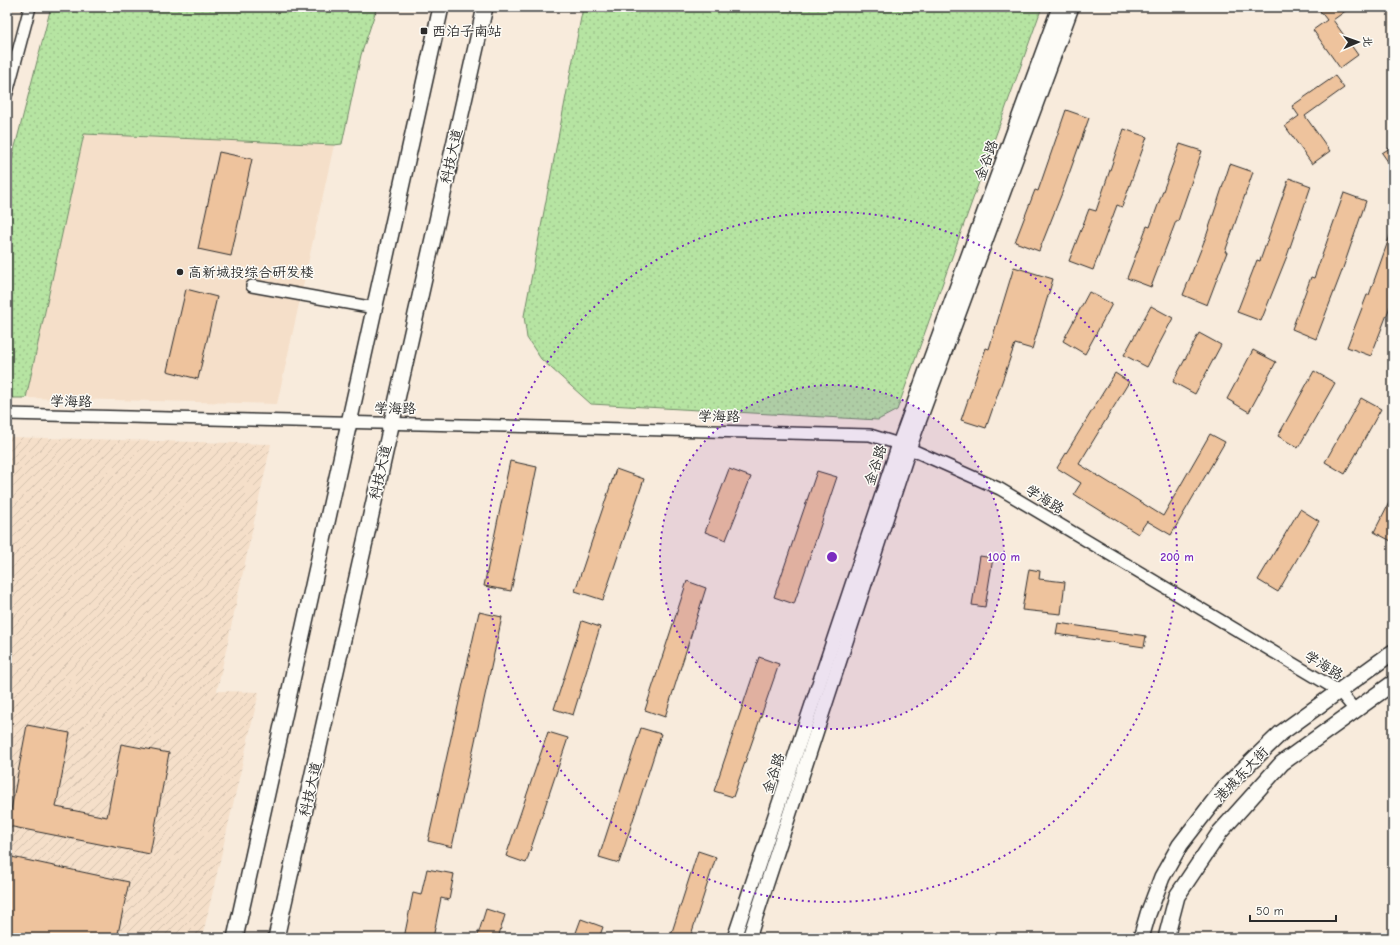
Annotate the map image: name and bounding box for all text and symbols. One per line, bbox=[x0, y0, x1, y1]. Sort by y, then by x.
north arrow bbox=[1338, 22, 1378, 62]
place label: 西泊子南站 bbox=[432, 23, 502, 40]
marker: 西泊子南站 bbox=[419, 26, 429, 36]
text: 北 bbox=[1361, 36, 1374, 47]
street label: 科技大道 bbox=[437, 127, 466, 185]
street label: 金谷路 bbox=[971, 138, 1002, 183]
place label: 高新城投综合研发楼 bbox=[188, 264, 314, 281]
marker: 高新城投综合研发楼 bbox=[175, 267, 185, 277]
street label: 学海路 bbox=[50, 393, 92, 410]
street label: 学海路 bbox=[374, 400, 416, 417]
street label: 学海路 bbox=[698, 408, 740, 425]
street label: 科技大道 bbox=[366, 443, 395, 501]
street label: 金谷路 bbox=[861, 443, 890, 488]
street label: 学海路 bbox=[1022, 481, 1067, 518]
centre of rings bbox=[825, 550, 839, 564]
text: 100 m bbox=[988, 550, 1020, 564]
text: 200 m bbox=[1160, 550, 1194, 564]
street label: 学海路 bbox=[1301, 647, 1346, 684]
street label: 港城东大街 bbox=[1211, 743, 1272, 805]
street label: 金谷路 bbox=[759, 751, 788, 796]
street label: 科技大道 bbox=[296, 760, 325, 818]
scale bar bbox=[1250, 897, 1336, 923]
text: 50 m bbox=[1256, 904, 1284, 918]

